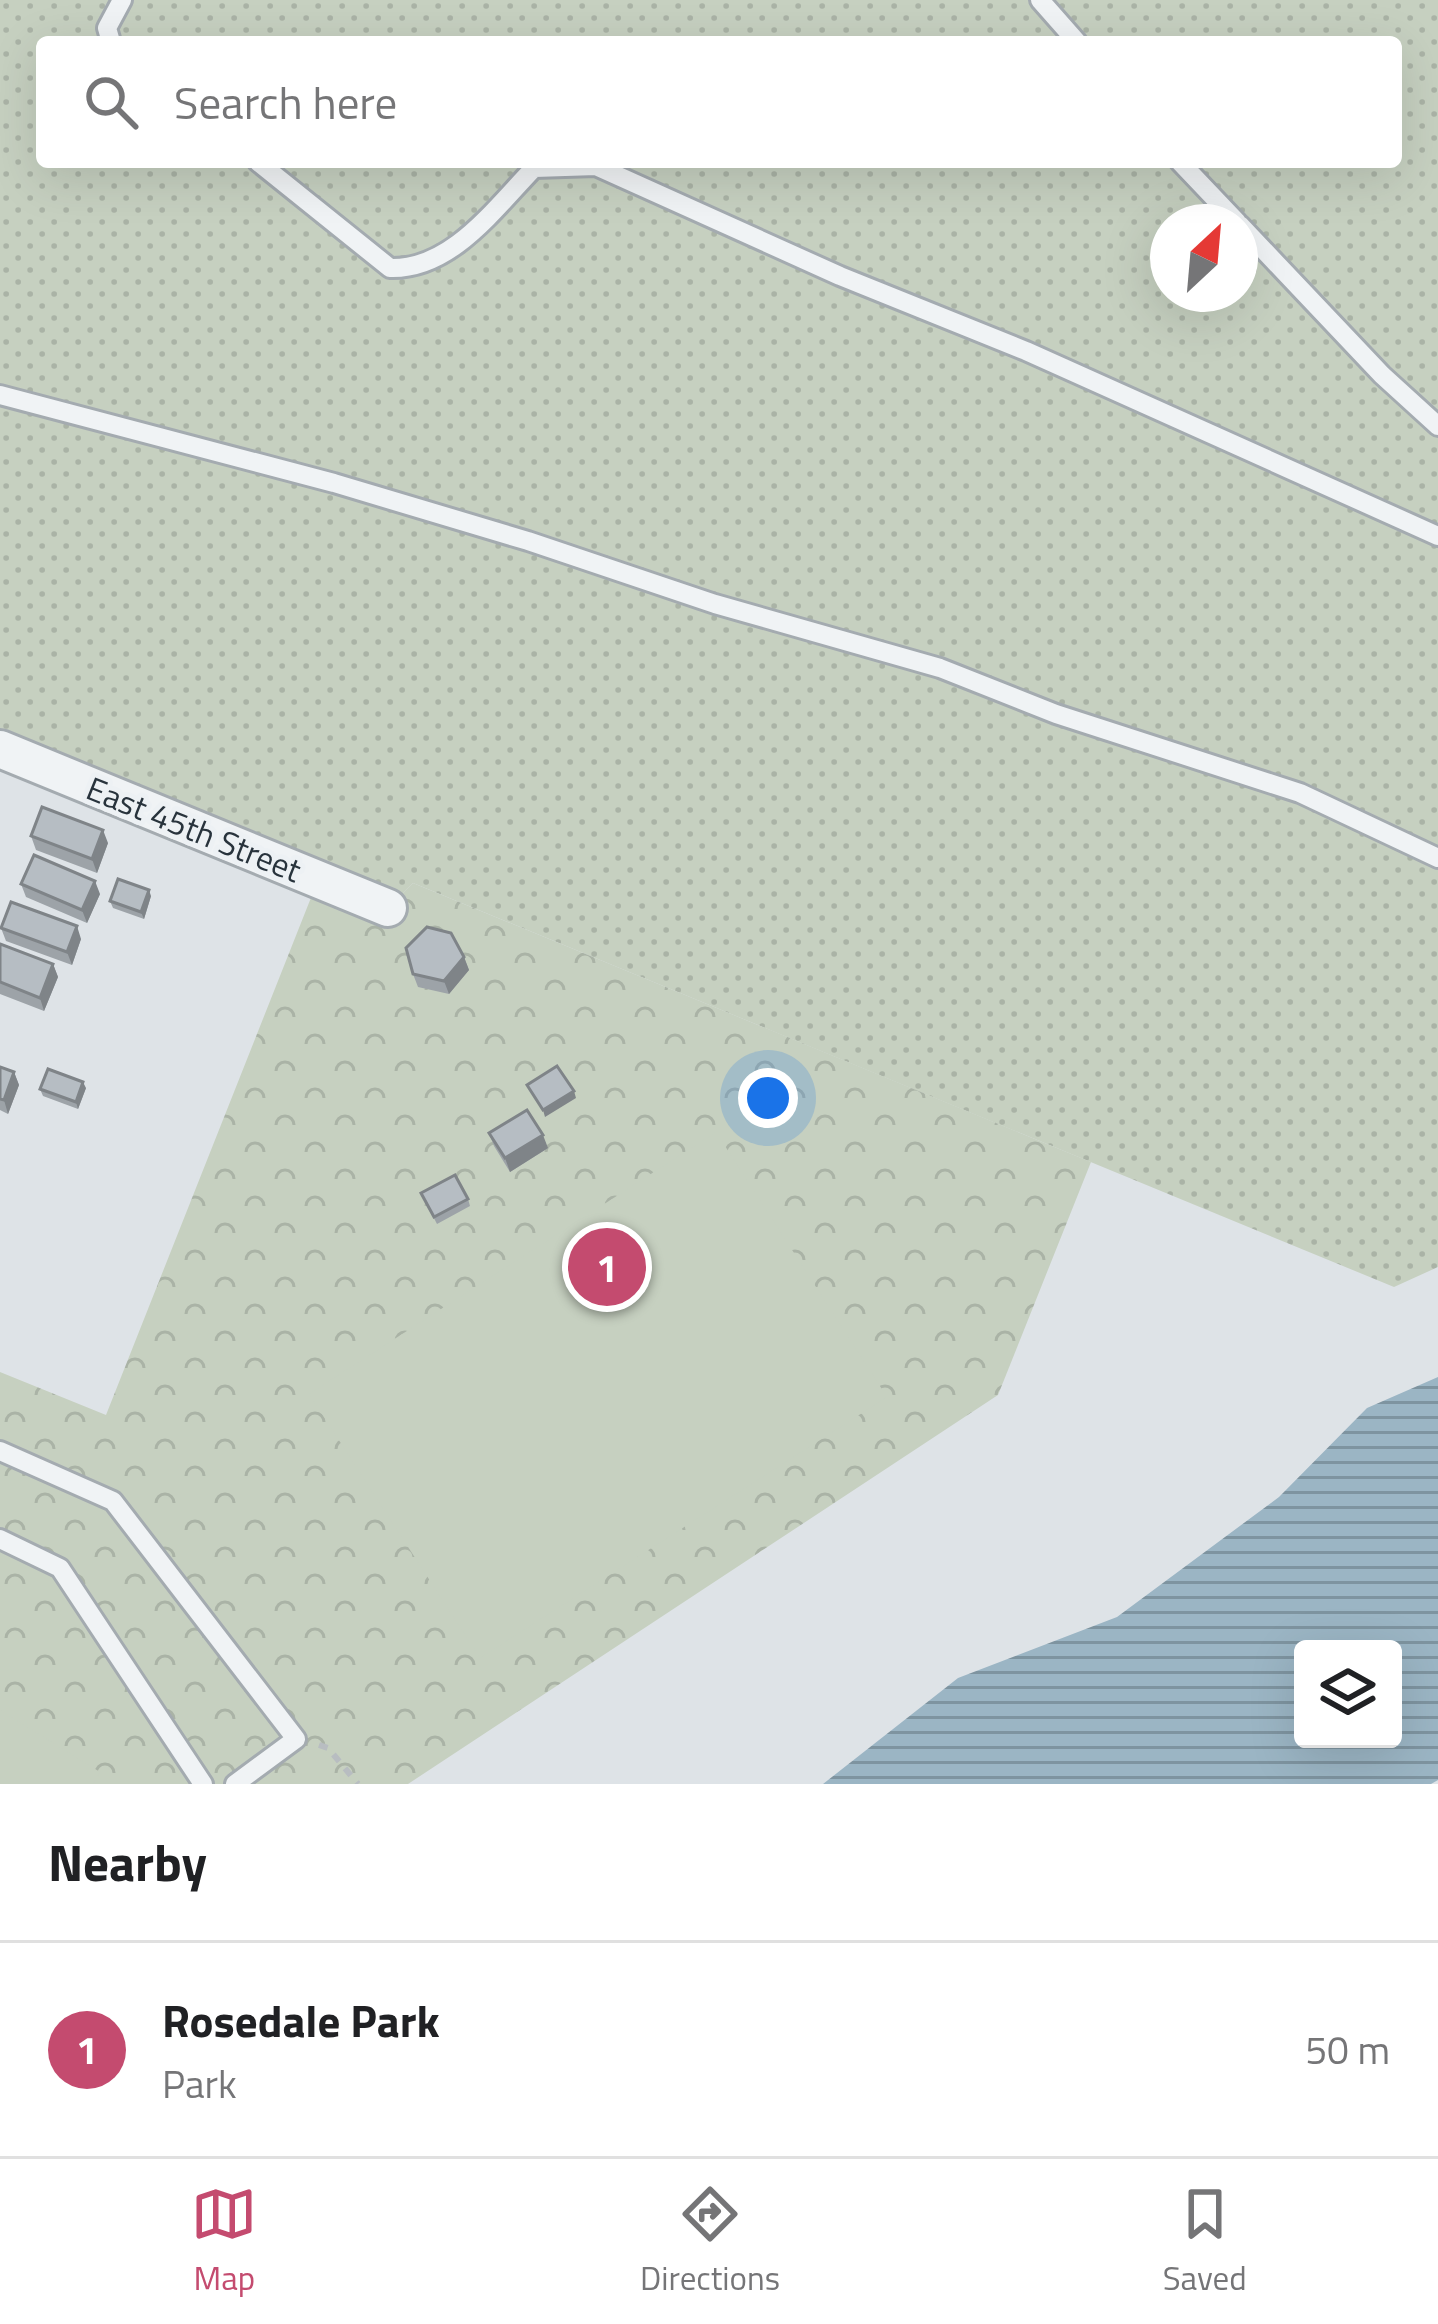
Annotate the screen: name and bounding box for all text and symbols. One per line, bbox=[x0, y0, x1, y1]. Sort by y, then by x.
search box bbox=[36, 36, 1402, 168]
text: Search here bbox=[174, 68, 397, 136]
icon: search bbox=[78, 69, 144, 135]
north arrow bbox=[1150, 204, 1258, 312]
street label: East 45th Street bbox=[79, 763, 309, 895]
your location bbox=[738, 1068, 798, 1128]
pin: 1 bbox=[568, 1222, 646, 1312]
map controls bbox=[1294, 1640, 1402, 1748]
button: layers bbox=[1294, 1640, 1402, 1748]
text: Nearby bbox=[48, 1823, 207, 1901]
text: Rosedale Park bbox=[162, 1986, 440, 2054]
text: 1 bbox=[76, 2020, 98, 2079]
text: 50 m bbox=[1305, 2020, 1390, 2079]
text: Park bbox=[162, 2054, 237, 2113]
tab: Map bbox=[191, 2181, 257, 2303]
tab: Directions bbox=[640, 2181, 780, 2303]
tab: Saved bbox=[1163, 2181, 1247, 2303]

